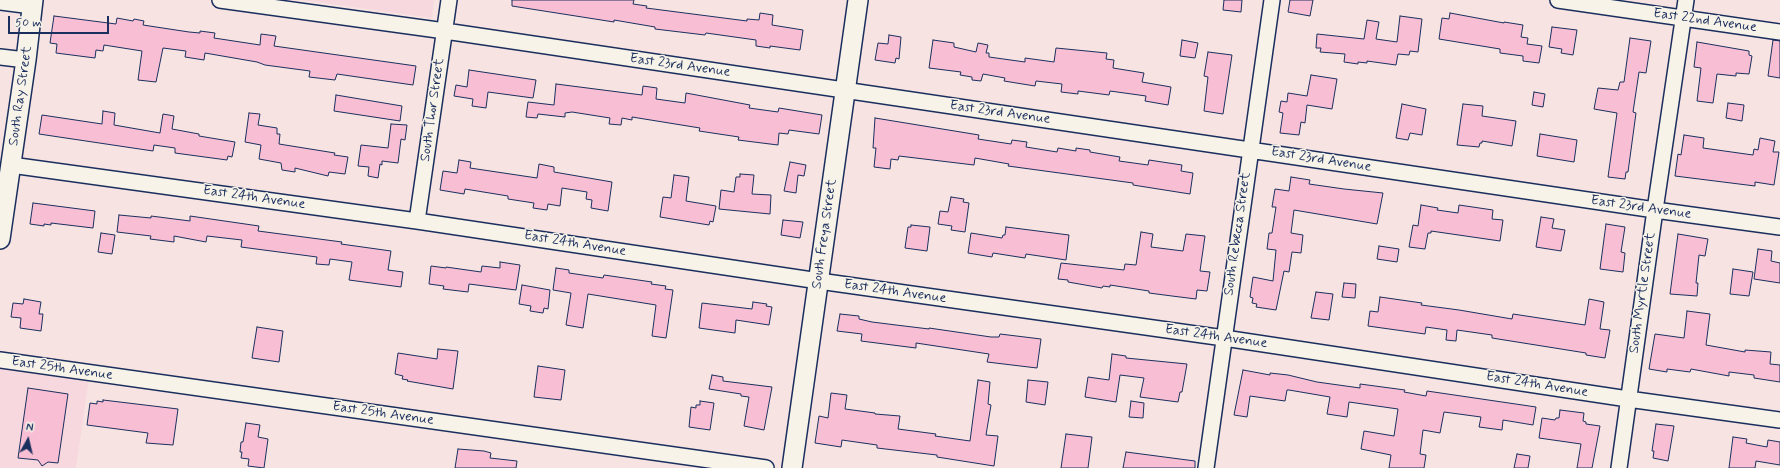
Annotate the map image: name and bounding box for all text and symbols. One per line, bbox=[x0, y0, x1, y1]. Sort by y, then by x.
street label: East 22nd Avenue bbox=[1652, 5, 1758, 37]
scale bar bbox=[10, 8, 111, 34]
text: 50 m bbox=[15, 15, 42, 31]
street label: South Ray Street bbox=[6, 45, 36, 147]
street label: East 23rd Avenue bbox=[629, 51, 731, 81]
street label: South Thor Street bbox=[417, 57, 449, 163]
street label: East 23rd Avenue bbox=[949, 98, 1051, 128]
street label: East 23rd Avenue bbox=[1270, 144, 1372, 176]
street label: South Rebecca Street bbox=[1221, 171, 1255, 297]
street label: South Freya Street bbox=[809, 178, 841, 290]
street label: East 24th Avenue bbox=[202, 182, 306, 214]
street label: East 23rd Avenue bbox=[1590, 193, 1692, 223]
street label: East 24th Avenue bbox=[523, 228, 627, 260]
street label: South Myrtle Street bbox=[1626, 231, 1660, 355]
street label: East 24th Avenue bbox=[843, 276, 947, 308]
street label: East 24th Avenue bbox=[1164, 321, 1268, 353]
street label: East 25th Avenue bbox=[10, 354, 114, 384]
street label: East 24th Avenue bbox=[1485, 369, 1589, 401]
street label: East 25th Avenue bbox=[331, 399, 435, 429]
north arrow bbox=[8, 420, 48, 460]
text: N bbox=[25, 421, 34, 436]

